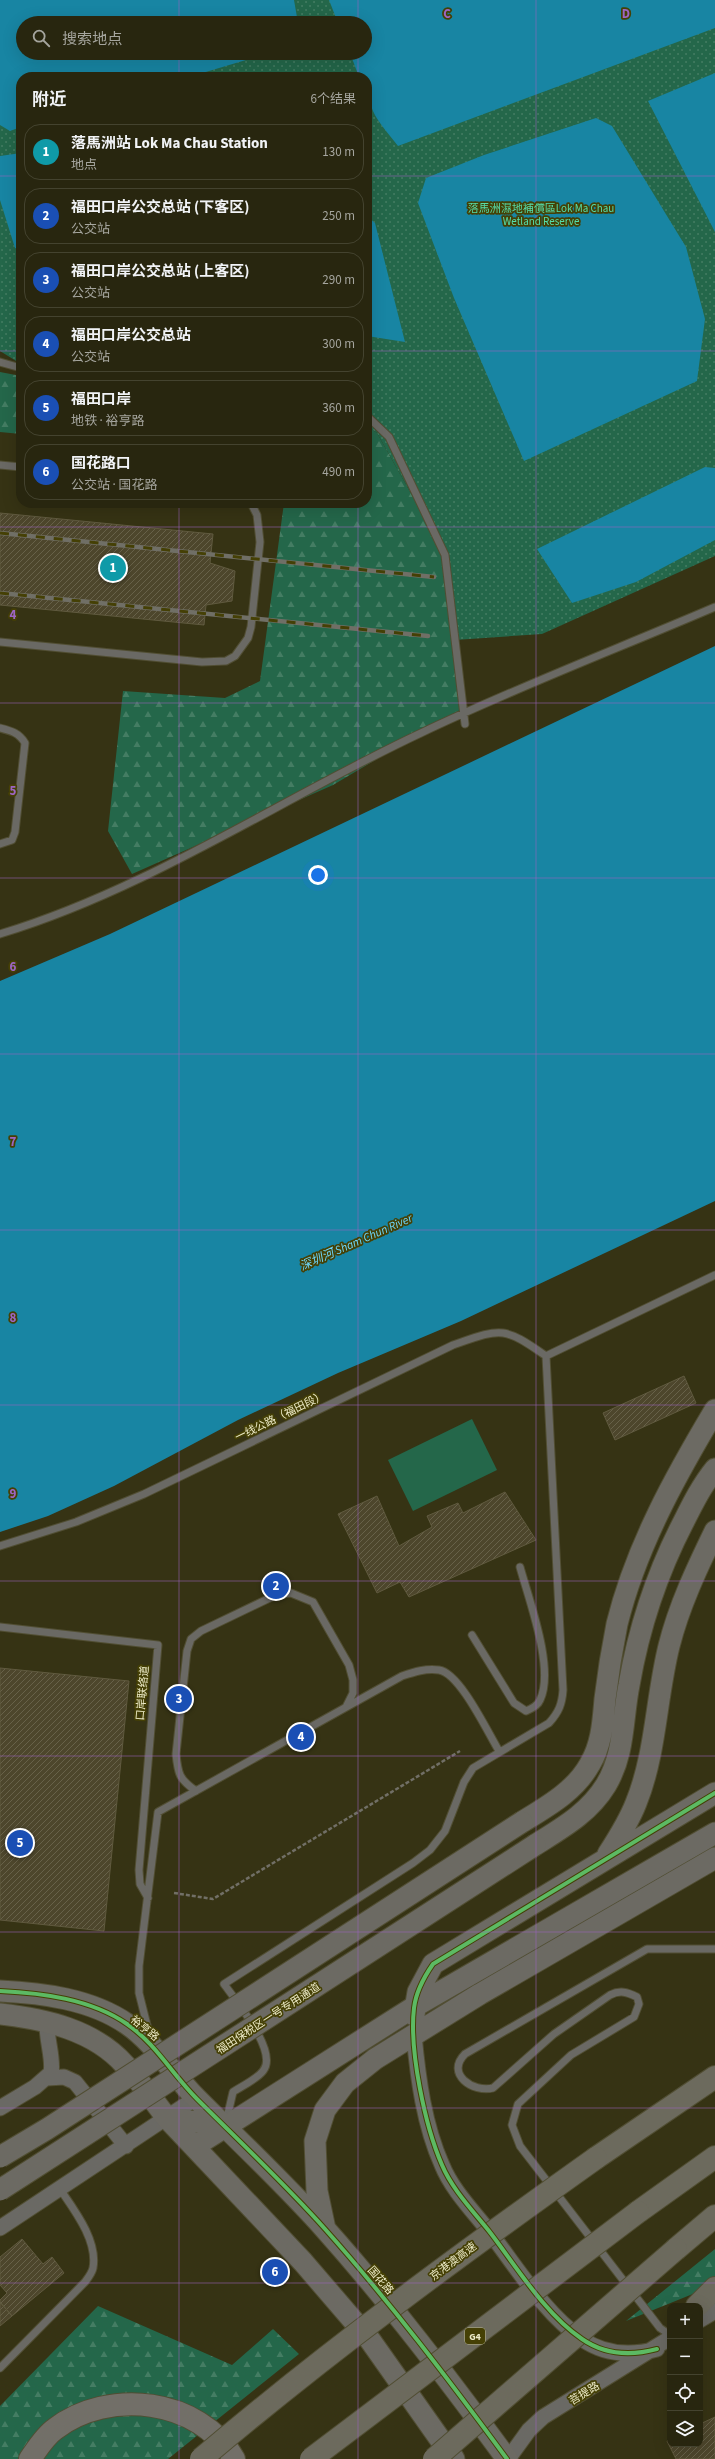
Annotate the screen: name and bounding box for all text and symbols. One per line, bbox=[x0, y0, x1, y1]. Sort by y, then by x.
text: C bbox=[443, 5, 451, 23]
text: D bbox=[622, 5, 630, 23]
search box bbox=[16, 16, 372, 60]
icon: search bbox=[30, 27, 52, 49]
text: 搜索地点 bbox=[62, 29, 122, 50]
text: 附近 bbox=[32, 88, 66, 112]
text: 6个结果 bbox=[311, 90, 356, 108]
text: 落馬洲站 Lok Ma Chau Station bbox=[71, 133, 268, 154]
text: 1 bbox=[43, 143, 49, 161]
text: 130 m bbox=[322, 143, 355, 161]
text: 地点 bbox=[71, 156, 97, 174]
text: 福田口岸公交总站 (下客区) bbox=[71, 197, 249, 218]
park label: 落馬洲濕地補償區Lok Ma Chau Wetland Reserve bbox=[468, 201, 614, 229]
text: 2 bbox=[43, 207, 49, 225]
text: 250 m bbox=[322, 207, 355, 225]
text: 公交站 bbox=[71, 220, 110, 238]
text: 福田口岸公交总站 (上客区) bbox=[71, 261, 249, 282]
text: 3 bbox=[43, 271, 49, 289]
text: 290 m bbox=[322, 271, 355, 289]
text: 公交站 bbox=[71, 284, 110, 302]
text: 福田口岸公交总站 bbox=[71, 325, 191, 346]
text: 4 bbox=[43, 335, 49, 353]
text: 300 m bbox=[322, 335, 355, 353]
text: 公交站 bbox=[71, 348, 110, 366]
text: 福田口岸 bbox=[71, 389, 131, 410]
text: 5 bbox=[43, 399, 49, 417]
text: 360 m bbox=[322, 399, 355, 417]
text: 地铁 · 裕亨路 bbox=[71, 412, 144, 430]
text: 国花路口 bbox=[71, 453, 131, 474]
text: 6 bbox=[43, 463, 49, 481]
text: 490 m bbox=[322, 463, 355, 481]
text: 公交站 · 国花路 bbox=[71, 476, 157, 494]
pin: 1 bbox=[100, 553, 126, 583]
text: 4 bbox=[10, 606, 17, 624]
text: 5 bbox=[10, 782, 17, 800]
your location bbox=[308, 865, 328, 885]
text: 6 bbox=[10, 958, 17, 976]
text: 7 bbox=[10, 1133, 17, 1151]
water label: 深圳河 Sham Chun River bbox=[297, 1210, 416, 1275]
text: 8 bbox=[10, 1309, 17, 1327]
street label: 一线公路（福田段） bbox=[232, 1388, 328, 1445]
text: 9 bbox=[10, 1485, 17, 1503]
pin: 2 bbox=[263, 1571, 289, 1601]
street label: 口岸联络道 bbox=[133, 1665, 152, 1721]
pin: 3 bbox=[166, 1684, 192, 1714]
pin: 4 bbox=[288, 1722, 314, 1752]
pin: 5 bbox=[7, 1828, 33, 1858]
street label: 福田保税区一号专用通道 bbox=[213, 1979, 323, 2058]
street label: 裕亨路 bbox=[127, 2012, 162, 2045]
street label: 京港澳高速 bbox=[427, 2239, 480, 2284]
pin: 6 bbox=[262, 2257, 288, 2287]
street label: 国花路 bbox=[364, 2263, 397, 2298]
map controls bbox=[667, 2303, 703, 2447]
button: + bbox=[667, 2303, 703, 2339]
road number: G4 bbox=[465, 2328, 485, 2344]
button: − bbox=[667, 2339, 703, 2375]
button: locate bbox=[667, 2375, 703, 2411]
street label: 菩提路 bbox=[566, 2379, 602, 2408]
button: layers bbox=[667, 2411, 703, 2447]

